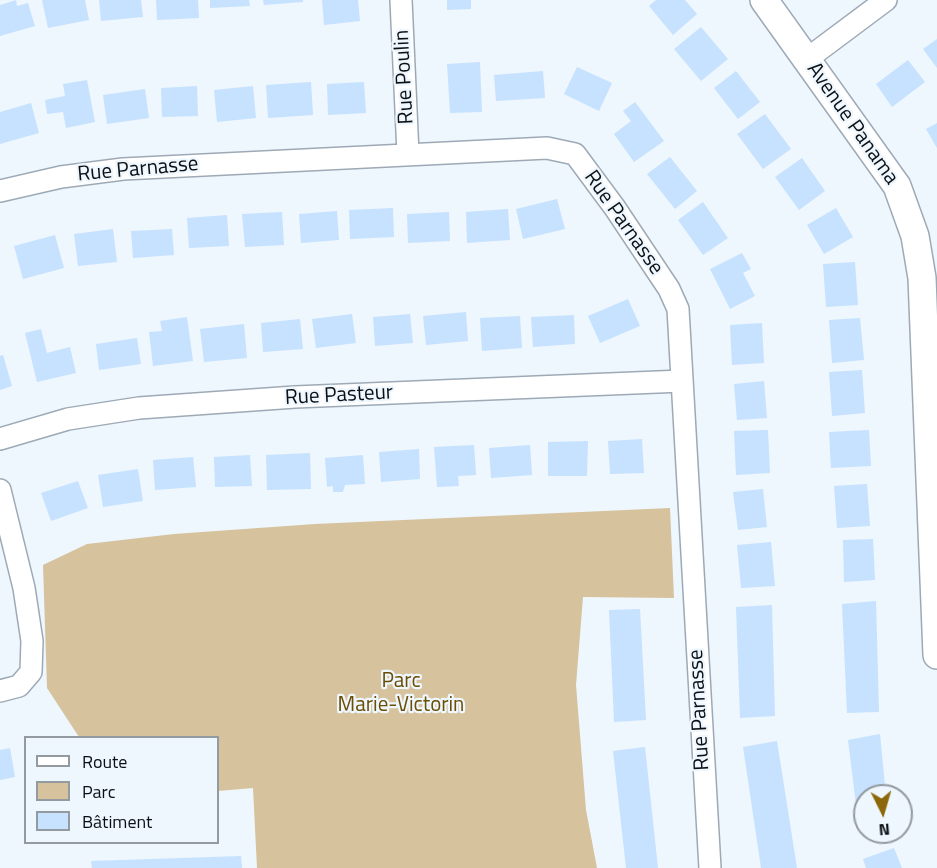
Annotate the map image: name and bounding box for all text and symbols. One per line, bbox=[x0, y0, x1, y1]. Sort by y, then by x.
street label: Rue Poulin bbox=[390, 29, 420, 125]
street label: Avenue Panama bbox=[801, 58, 903, 190]
street label: Rue Parnasse bbox=[76, 152, 200, 188]
street label: Rue Parnasse bbox=[578, 166, 668, 280]
street label: Rue Pasteur bbox=[284, 381, 394, 411]
street label: Rue Parnasse bbox=[684, 649, 716, 771]
park label: Parc Marie-Victorin bbox=[338, 669, 464, 719]
legend bbox=[24, 736, 219, 844]
text: Route bbox=[82, 748, 127, 775]
text: Parc bbox=[82, 778, 116, 805]
north arrow bbox=[853, 784, 913, 844]
text: Bâtiment bbox=[82, 808, 152, 835]
text: N bbox=[878, 818, 891, 842]

